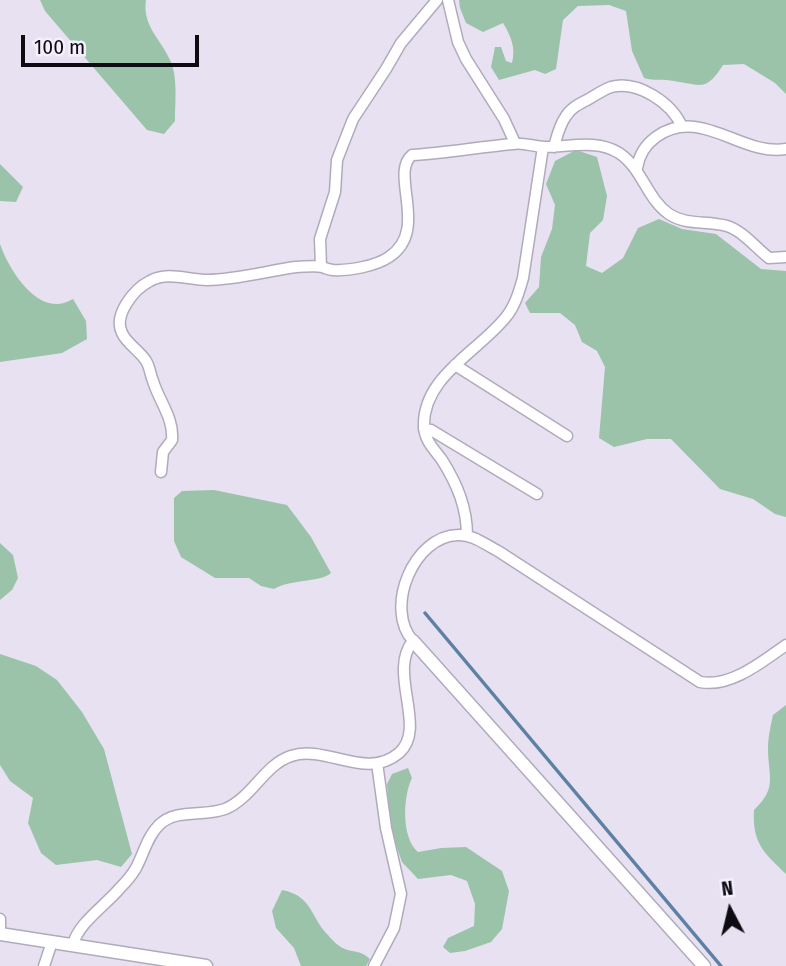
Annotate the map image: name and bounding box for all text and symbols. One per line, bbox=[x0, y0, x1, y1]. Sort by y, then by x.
scale bar bbox=[24, 21, 203, 65]
text: 100 m bbox=[34, 34, 85, 60]
north arrow bbox=[695, 875, 765, 945]
text: N bbox=[720, 877, 734, 901]

